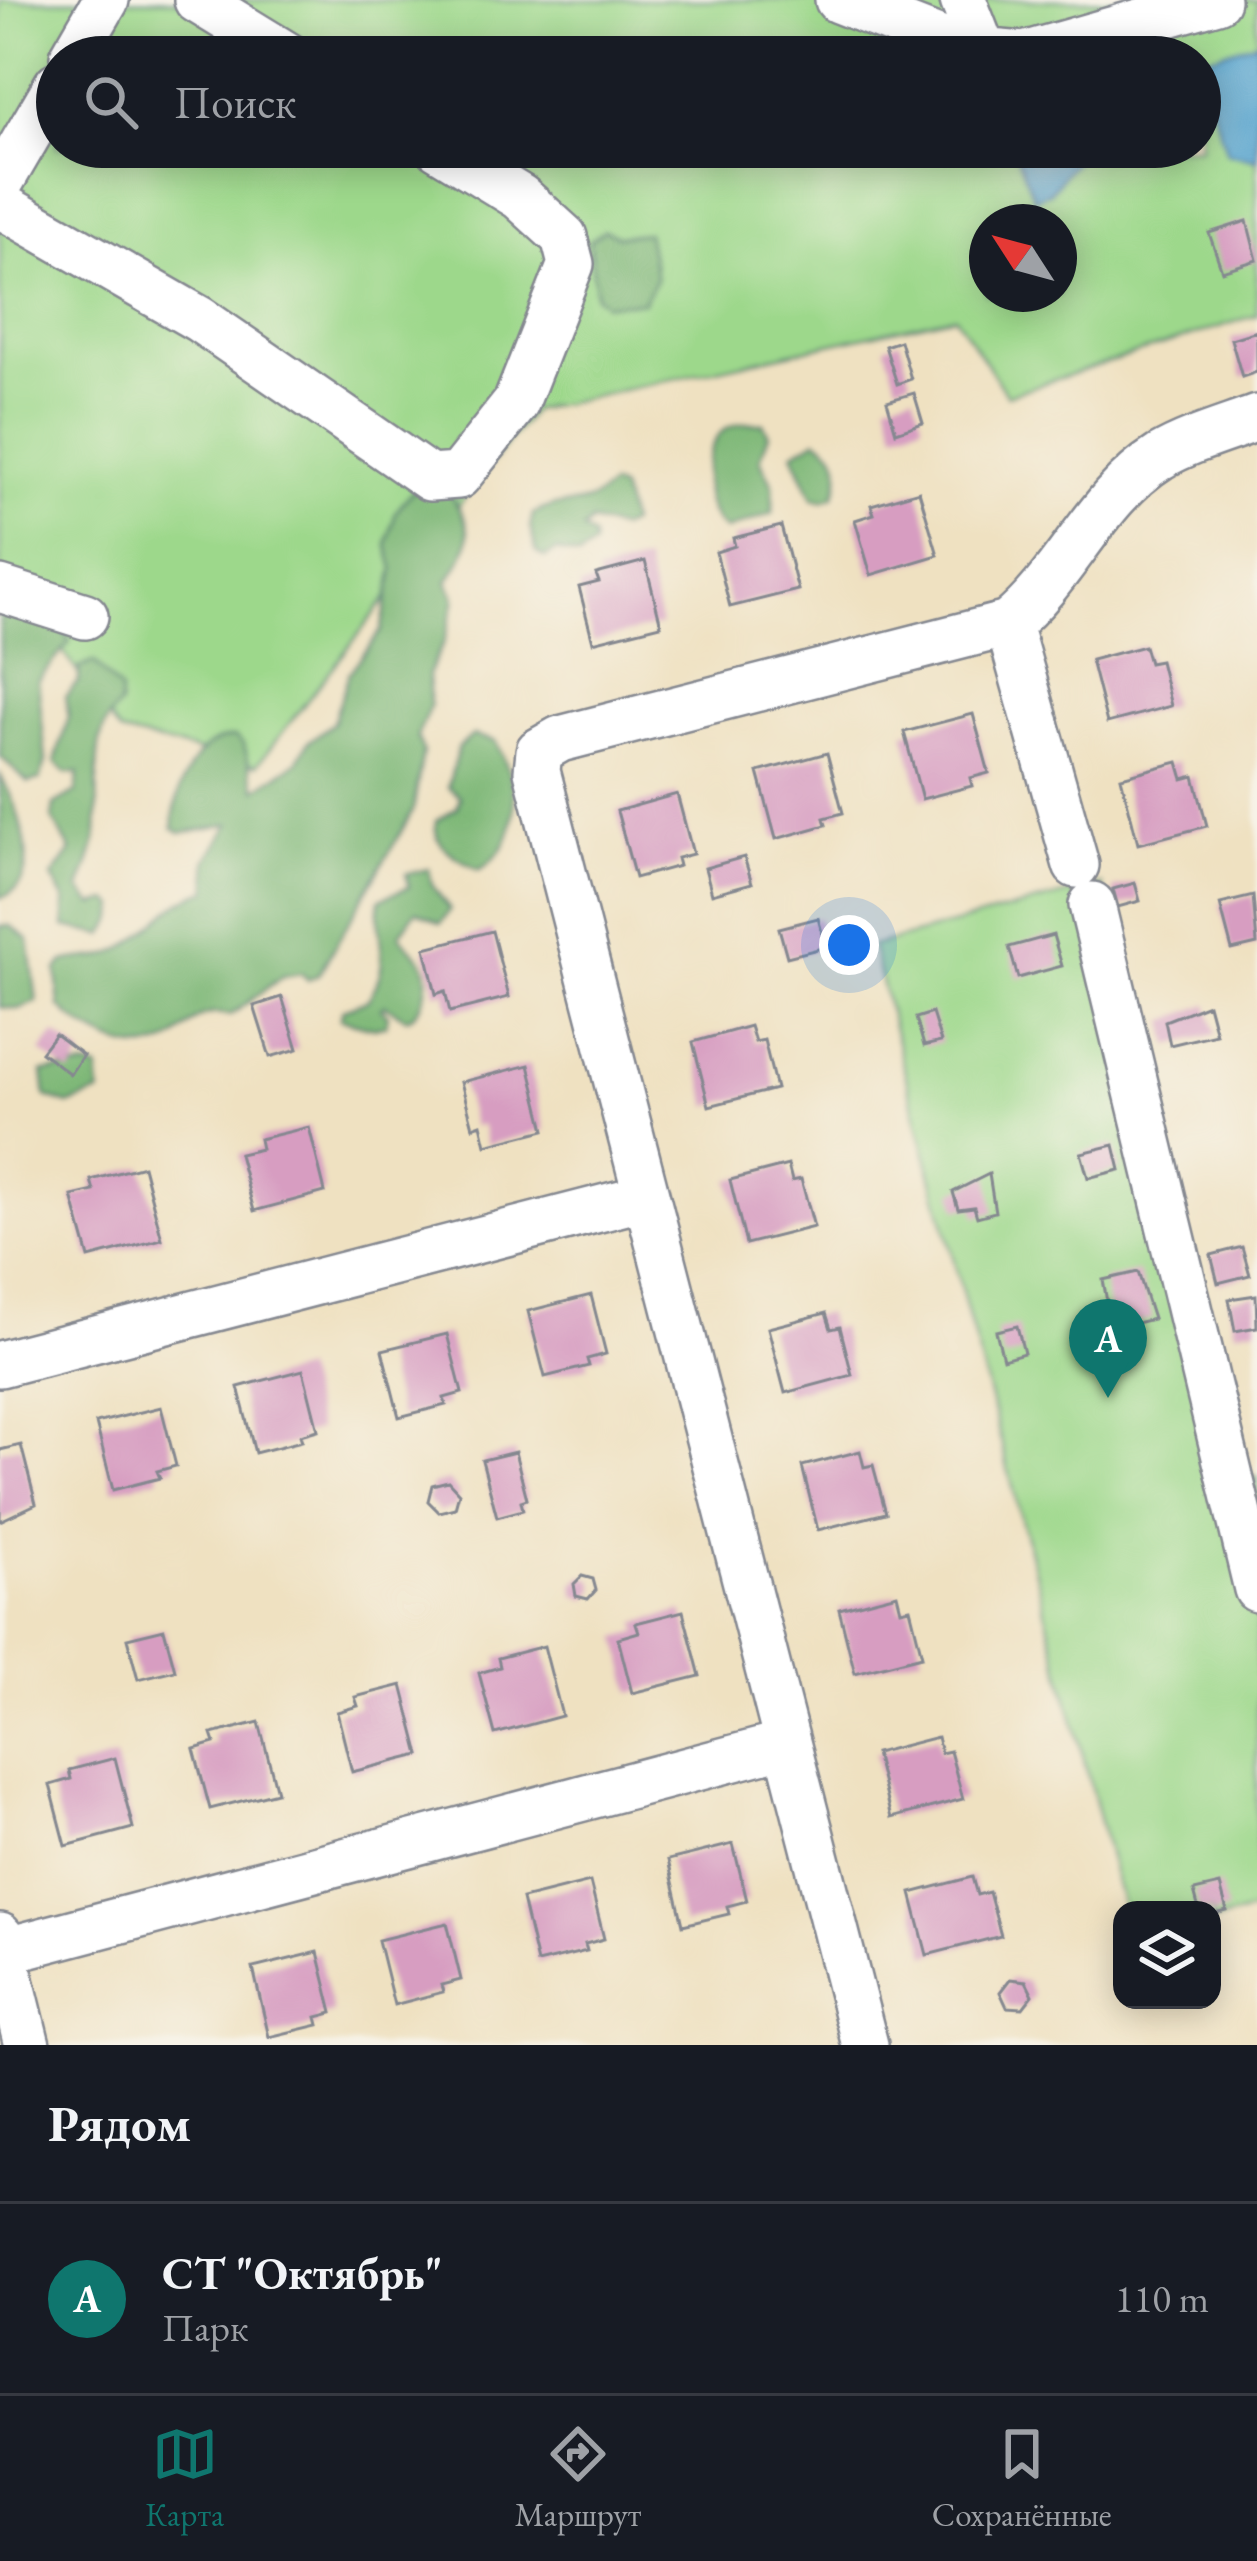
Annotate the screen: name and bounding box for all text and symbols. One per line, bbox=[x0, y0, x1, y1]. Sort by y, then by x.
search box bbox=[36, 36, 1221, 168]
icon: search bbox=[78, 69, 144, 135]
text: Поиск bbox=[174, 73, 296, 131]
north arrow bbox=[969, 204, 1077, 312]
your location bbox=[819, 915, 879, 975]
pin: A bbox=[1069, 1299, 1147, 1398]
map controls bbox=[1113, 1901, 1221, 2009]
button: layers bbox=[1113, 1901, 1221, 2009]
text: Рядом bbox=[48, 2090, 191, 2156]
text: СТ "Октябрь" bbox=[162, 2244, 443, 2302]
text: A bbox=[73, 2273, 101, 2324]
text: 110 m bbox=[1115, 2273, 1209, 2324]
text: Парк bbox=[162, 2302, 249, 2353]
tab: Карта bbox=[145, 2421, 224, 2536]
tab: Маршрут bbox=[515, 2421, 641, 2536]
tab: Сохранённые bbox=[932, 2421, 1112, 2536]

